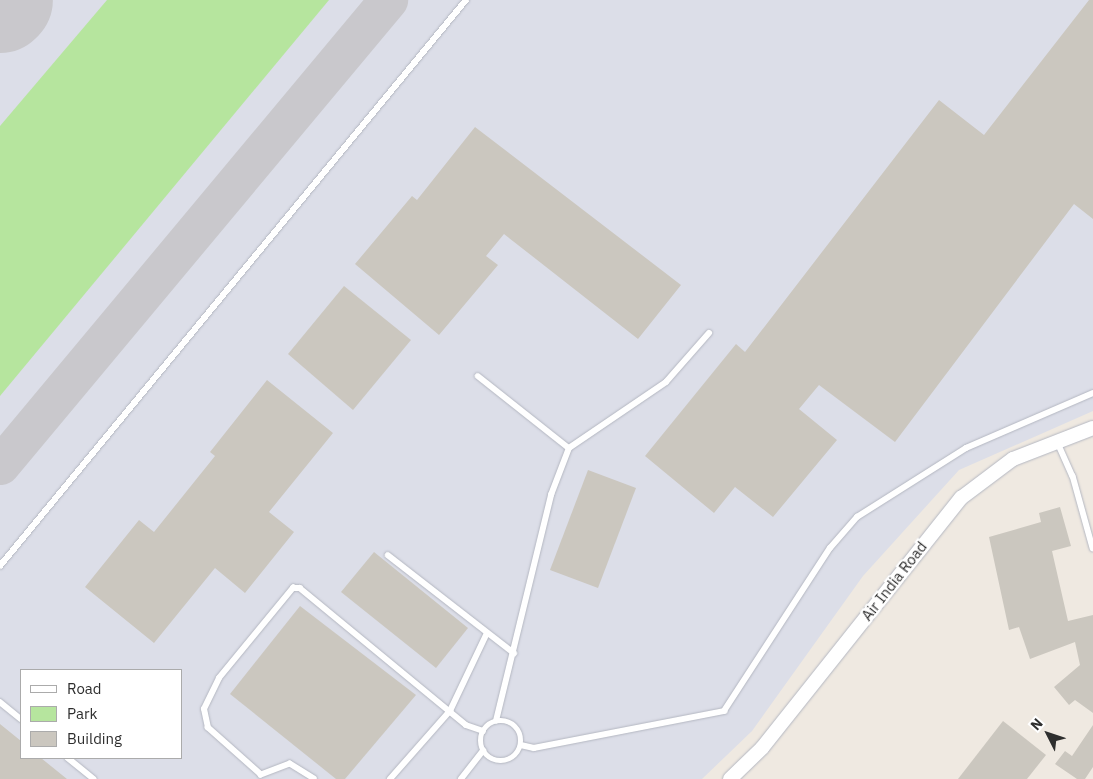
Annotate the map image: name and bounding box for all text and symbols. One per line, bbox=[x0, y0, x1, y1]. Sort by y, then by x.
street label: Air India Road bbox=[858, 538, 930, 624]
legend bbox=[20, 669, 182, 759]
text: Road bbox=[67, 679, 102, 698]
text: Park bbox=[67, 704, 97, 723]
north arrow bbox=[1023, 709, 1073, 759]
text: N bbox=[1027, 714, 1047, 734]
text: Building bbox=[67, 729, 122, 748]

